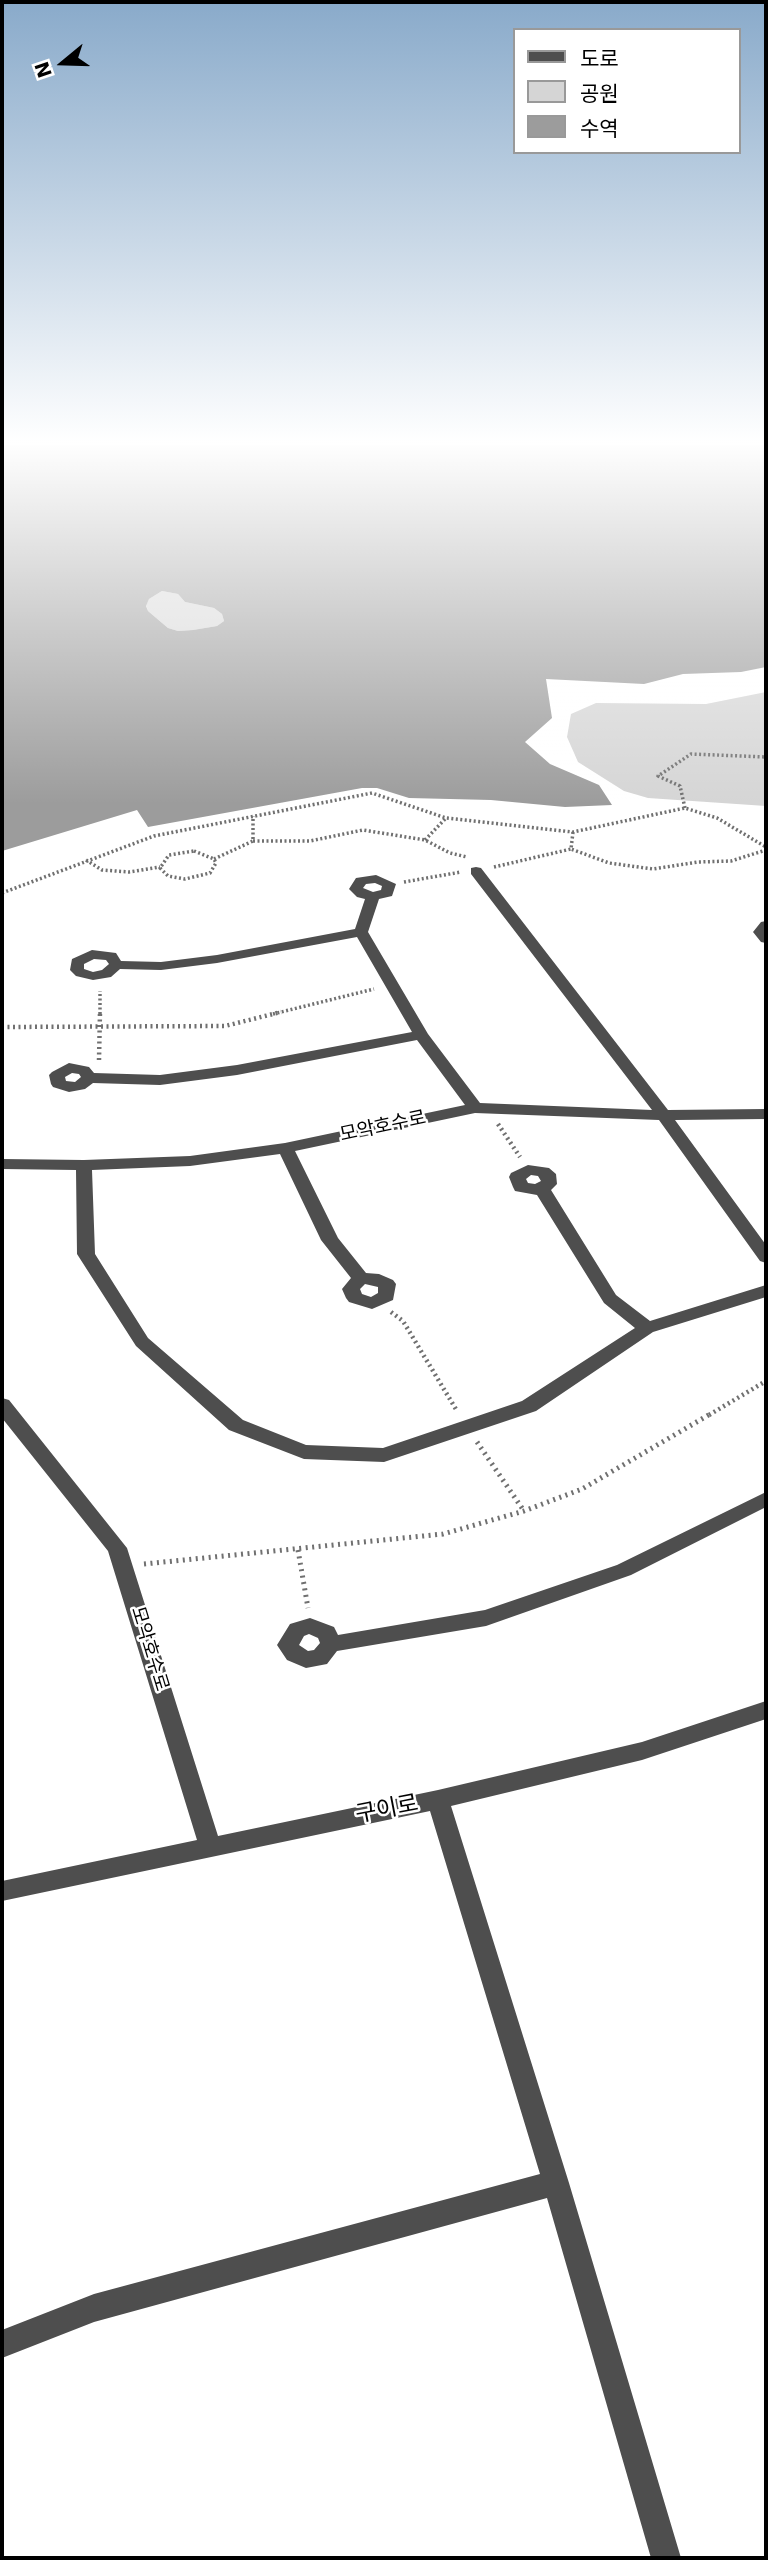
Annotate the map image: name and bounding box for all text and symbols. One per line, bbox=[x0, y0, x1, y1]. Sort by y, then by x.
north arrow bbox=[28, 28, 98, 98]
legend bbox=[512, 28, 740, 154]
text: 도로 bbox=[580, 47, 619, 71]
text: N bbox=[30, 59, 56, 81]
text: 공원 bbox=[580, 82, 619, 106]
text: 수역 bbox=[580, 117, 619, 141]
street label: 모악호수로 bbox=[338, 1107, 428, 1147]
street label: 모악호수로 bbox=[125, 1604, 173, 1694]
street label: 구이로 bbox=[353, 1790, 421, 1830]

